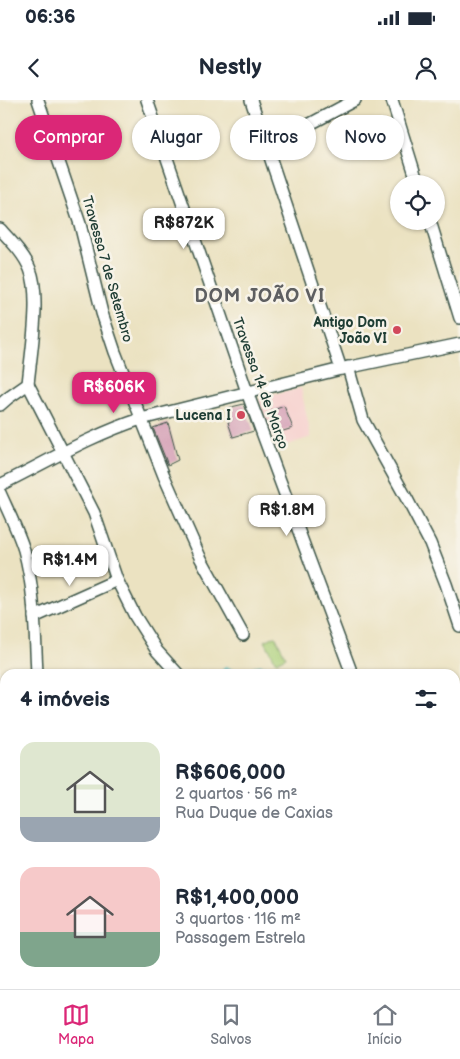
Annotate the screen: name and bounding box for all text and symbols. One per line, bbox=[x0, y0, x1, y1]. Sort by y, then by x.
text: 06:36 bbox=[25, 6, 76, 29]
icon: back bbox=[20, 54, 48, 82]
text: Nestly bbox=[199, 54, 261, 81]
icon: person bbox=[412, 54, 440, 82]
chip: Comprar bbox=[15, 115, 122, 160]
chip: Alugar bbox=[132, 115, 220, 160]
chip: Filtros bbox=[230, 115, 316, 160]
chip: Novo bbox=[326, 115, 404, 160]
map controls bbox=[390, 175, 445, 230]
button: locate bbox=[390, 175, 445, 230]
street label: Travessa 7 de Setembro bbox=[78, 194, 137, 344]
pin: R$872K bbox=[143, 208, 225, 250]
text: R$872K bbox=[154, 214, 214, 233]
district label: DOM JOÃO VI bbox=[195, 284, 325, 308]
place label: Antigo Dom João VI bbox=[312, 314, 387, 347]
street label: Travessa 14 de Março bbox=[229, 315, 292, 451]
marker: Antigo Dom João VI bbox=[391, 324, 403, 336]
pin: R$606K bbox=[73, 372, 155, 414]
text: R$606K bbox=[83, 378, 145, 397]
place label: Lucena I bbox=[175, 407, 231, 424]
marker: Lucena I bbox=[235, 409, 247, 421]
pin: R$1.8M bbox=[246, 494, 328, 537]
text: R$1.8M bbox=[259, 501, 315, 520]
pin: R$1.4M bbox=[29, 544, 111, 587]
text: R$1.4M bbox=[43, 551, 97, 570]
icon: filters bbox=[412, 685, 440, 713]
text: 4 imóveis bbox=[20, 687, 110, 712]
text: R$606,000 bbox=[175, 760, 286, 785]
icon: home bbox=[60, 762, 120, 822]
text: 2 quartos · 56 m² bbox=[175, 785, 297, 804]
text: Rua Duque de Caxias bbox=[175, 804, 333, 823]
text: R$1,400,000 bbox=[175, 885, 299, 910]
icon: home bbox=[60, 887, 120, 947]
text: 3 quartos · 116 m² bbox=[175, 910, 301, 929]
text: Passagem Estrela bbox=[175, 929, 306, 948]
tab: Mapa bbox=[58, 1001, 94, 1048]
tab: Salvos bbox=[210, 1001, 251, 1048]
tab: Início bbox=[368, 1001, 402, 1048]

